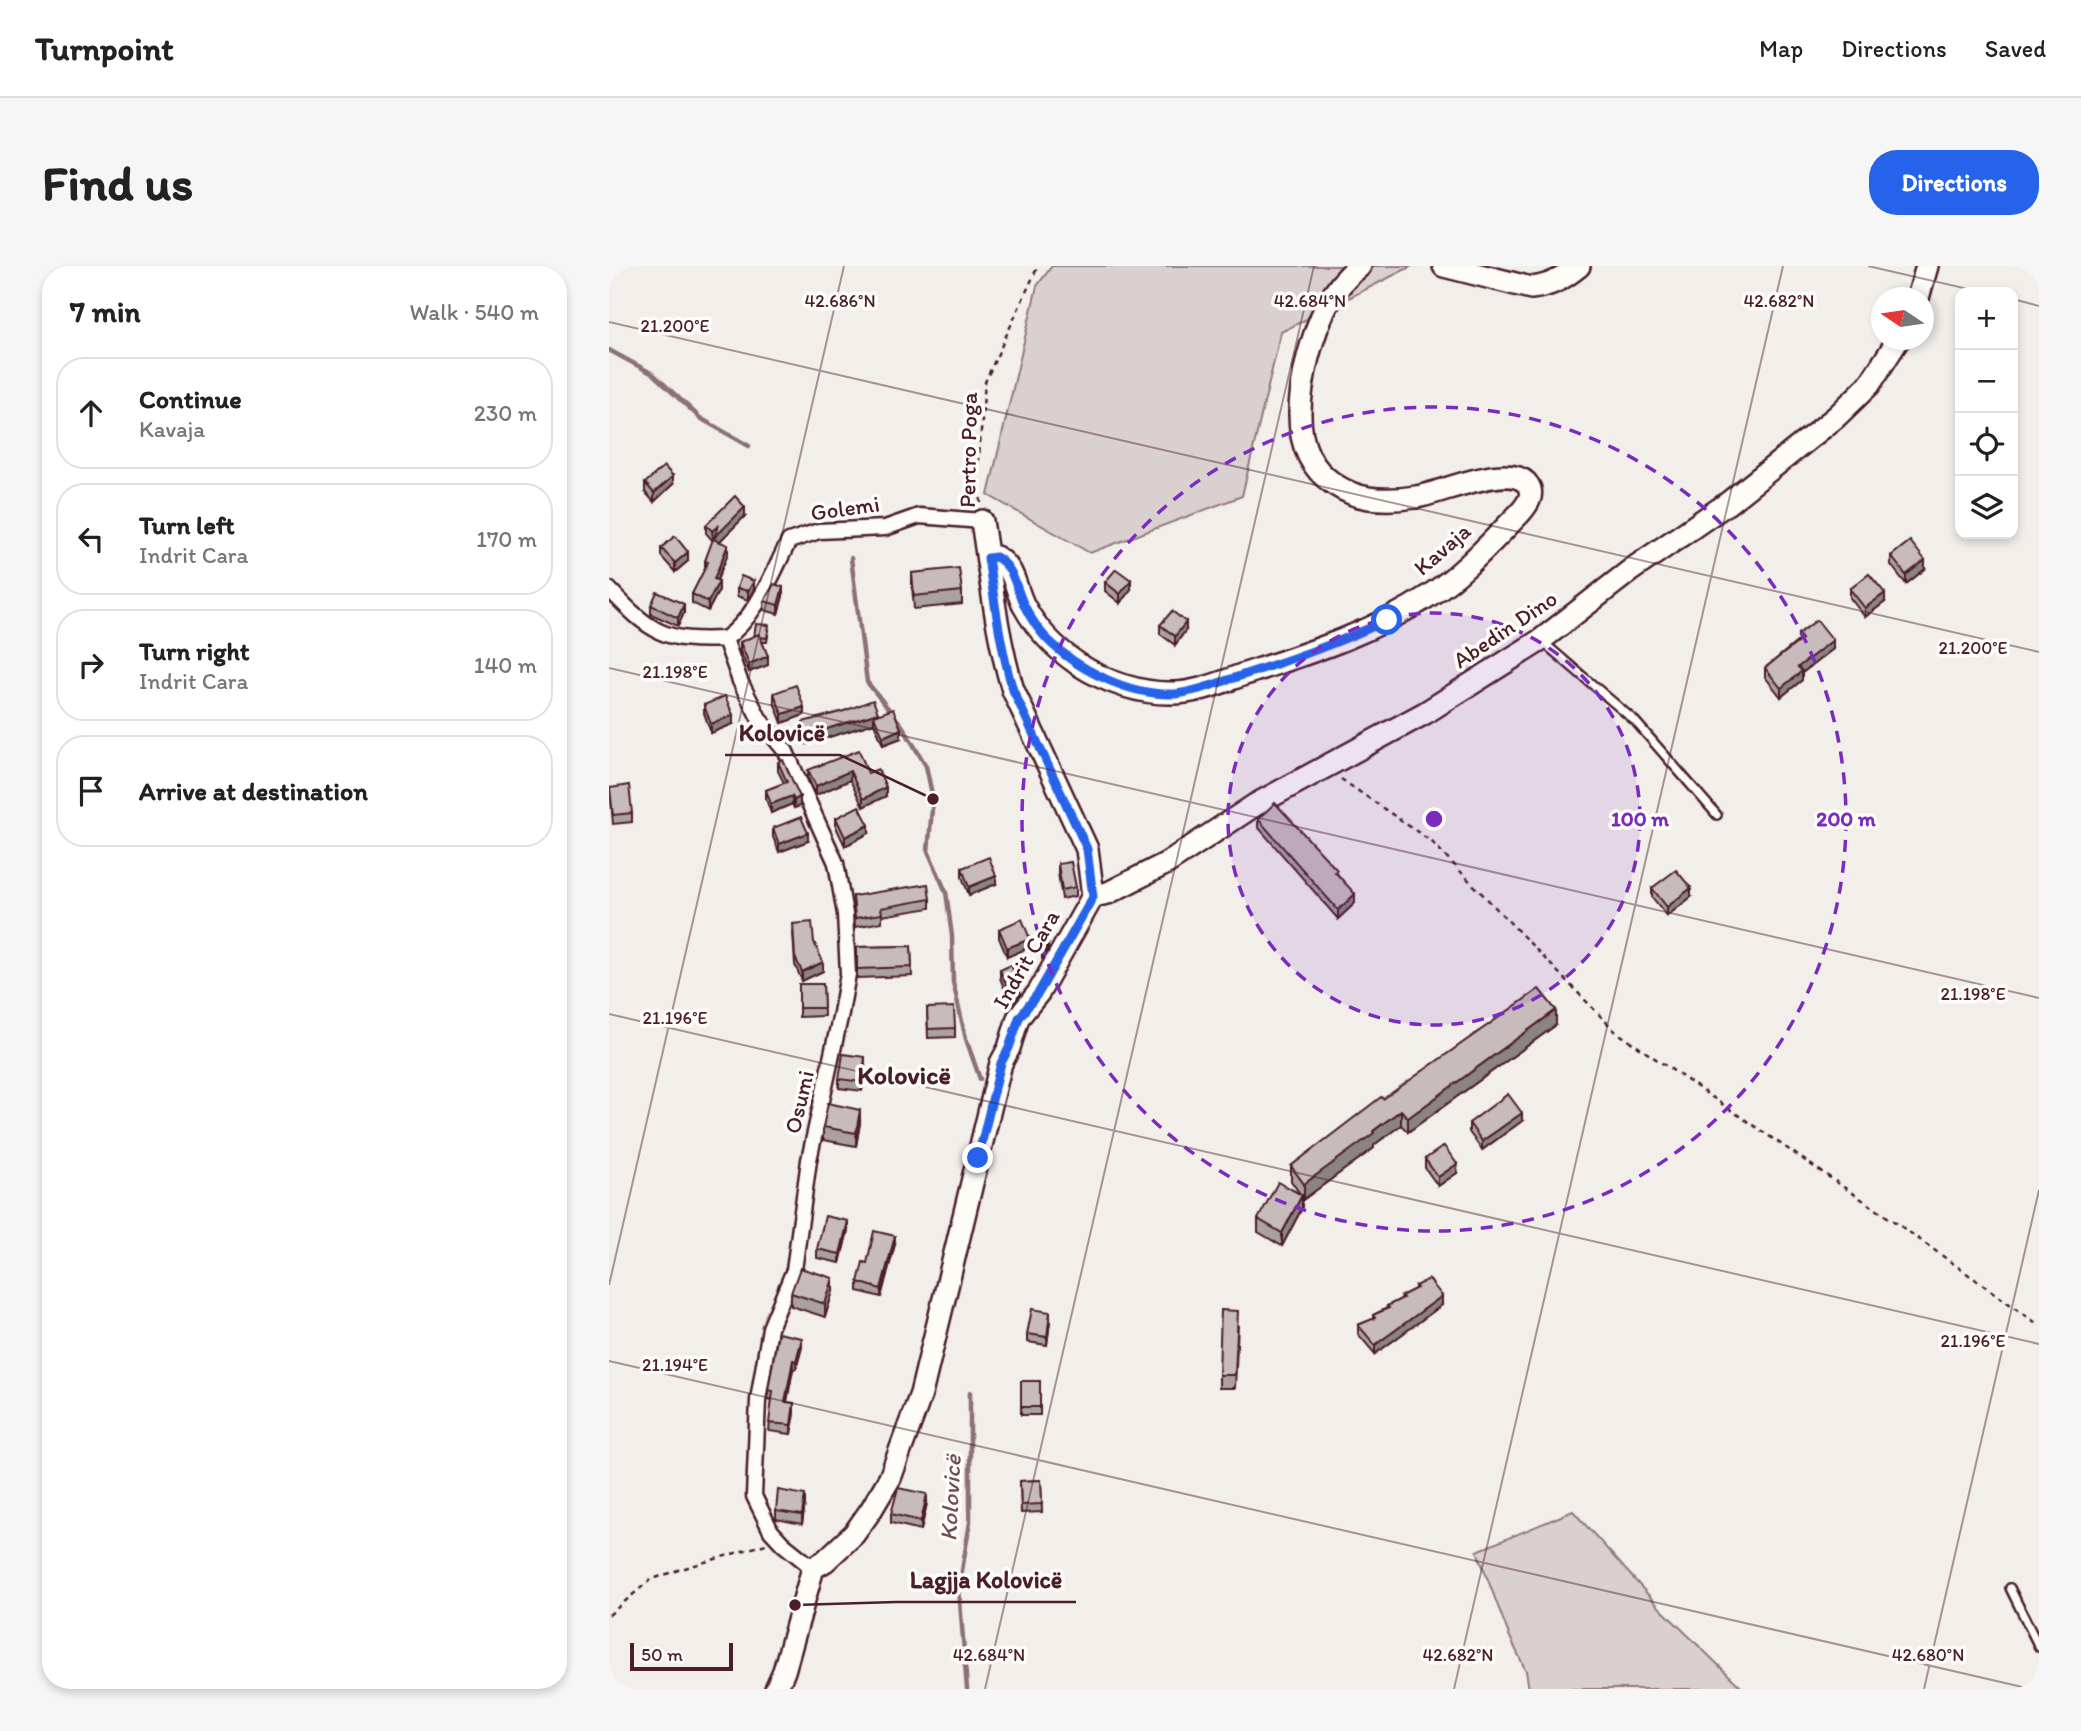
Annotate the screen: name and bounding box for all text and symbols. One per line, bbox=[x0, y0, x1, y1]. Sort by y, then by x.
text: Turnpoint bbox=[35, 29, 174, 68]
text: Map bbox=[1759, 34, 1803, 63]
text: Directions bbox=[1841, 34, 1947, 63]
text: Saved bbox=[1985, 34, 2046, 63]
button: Directions bbox=[1869, 150, 2039, 215]
text: Find us bbox=[42, 153, 193, 212]
north arrow bbox=[1871, 287, 1934, 350]
map controls bbox=[1955, 287, 2018, 539]
button: + bbox=[1955, 287, 2018, 350]
text: 42.686°N bbox=[804, 290, 876, 312]
text: 42.684°N bbox=[1274, 290, 1346, 312]
text: 42.682°N bbox=[1743, 290, 1815, 312]
text: 7 min bbox=[70, 293, 141, 330]
text: Walk · 540 m bbox=[409, 298, 539, 326]
text: 21.200°E bbox=[640, 315, 710, 337]
button: − bbox=[1955, 350, 2018, 413]
text: Continue bbox=[139, 383, 242, 415]
street label: Pertro Poga bbox=[953, 392, 983, 508]
icon: ahead bbox=[72, 394, 110, 432]
text: 230 m bbox=[474, 399, 537, 427]
button: locate bbox=[1955, 413, 2018, 476]
text: Kavaja bbox=[139, 415, 205, 443]
button: layers bbox=[1955, 476, 2018, 539]
street label: Golemi bbox=[809, 489, 881, 527]
text: Turn left bbox=[139, 509, 235, 541]
street label: Kavaja bbox=[1408, 517, 1476, 581]
icon: left bbox=[72, 520, 110, 558]
text: 170 m bbox=[476, 525, 537, 553]
text: Indrit Cara bbox=[139, 541, 248, 569]
street label: Abedin Dino bbox=[1448, 584, 1562, 674]
route start bbox=[1371, 604, 1402, 635]
text: Turn right bbox=[139, 635, 250, 667]
text: 21.200°E bbox=[1938, 637, 2008, 659]
icon: right bbox=[72, 646, 110, 684]
text: 140 m bbox=[474, 651, 537, 679]
text: 21.198°E bbox=[642, 661, 708, 683]
text: Indrit Cara bbox=[139, 667, 248, 695]
callout: Kolovicë bbox=[725, 710, 840, 755]
text: Kolovicë bbox=[739, 718, 825, 747]
icon: arrive bbox=[72, 772, 110, 810]
text: Arrive at destination bbox=[139, 775, 368, 807]
text: 100 m bbox=[1611, 806, 1669, 831]
text: 200 m bbox=[1816, 806, 1876, 831]
centre of rings bbox=[1422, 807, 1446, 831]
street label: Indrit Cara bbox=[987, 905, 1066, 1013]
text: 21.198°E bbox=[1940, 983, 2006, 1005]
text: 21.196°E bbox=[643, 1007, 707, 1029]
district label: Kolovicë bbox=[857, 1059, 951, 1091]
street label: Osumi bbox=[778, 1068, 820, 1136]
route end bbox=[962, 1142, 993, 1173]
text: 21.196°E bbox=[1941, 1330, 2005, 1352]
text: 21.194°E bbox=[642, 1354, 708, 1376]
water label: Kolovicë bbox=[933, 1453, 967, 1542]
callout: Lagjja Kolovicë bbox=[896, 1557, 1076, 1602]
text: Lagjja Kolovicë bbox=[910, 1565, 1062, 1595]
scale bar bbox=[630, 1640, 733, 1672]
text: 50 m bbox=[641, 1643, 683, 1666]
text: 42.684°N bbox=[953, 1644, 1025, 1666]
text: 42.682°N bbox=[1422, 1644, 1494, 1666]
text: 42.680°N bbox=[1892, 1644, 1964, 1666]

